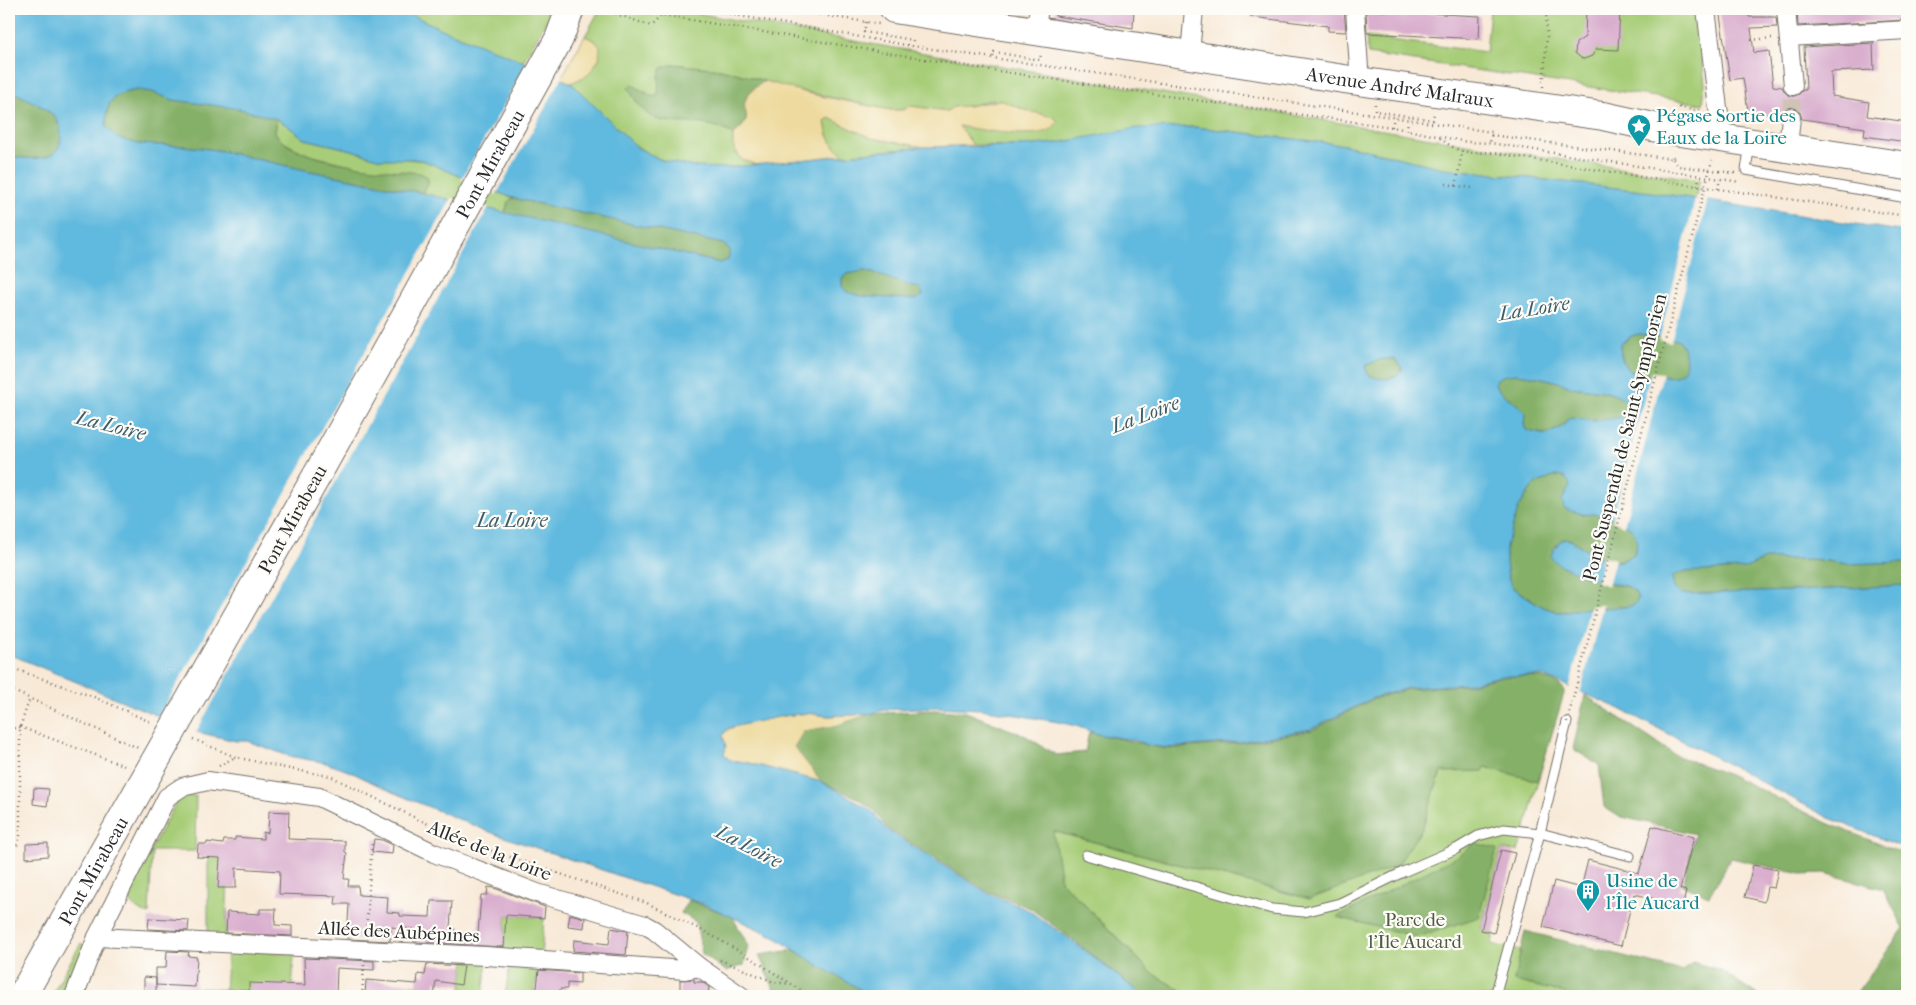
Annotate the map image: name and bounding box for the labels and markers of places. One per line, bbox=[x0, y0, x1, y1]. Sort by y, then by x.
place label: Pégase Sortie des Eaux de la Loire bbox=[1656, 105, 1796, 149]
place icon: Pégase Sortie des Eaux de la Loire bbox=[1626, 113, 1652, 147]
place label: Usine de l'Île Aucard bbox=[1605, 870, 1700, 914]
building icon: Usine de l'Île Aucard bbox=[1575, 878, 1601, 912]

